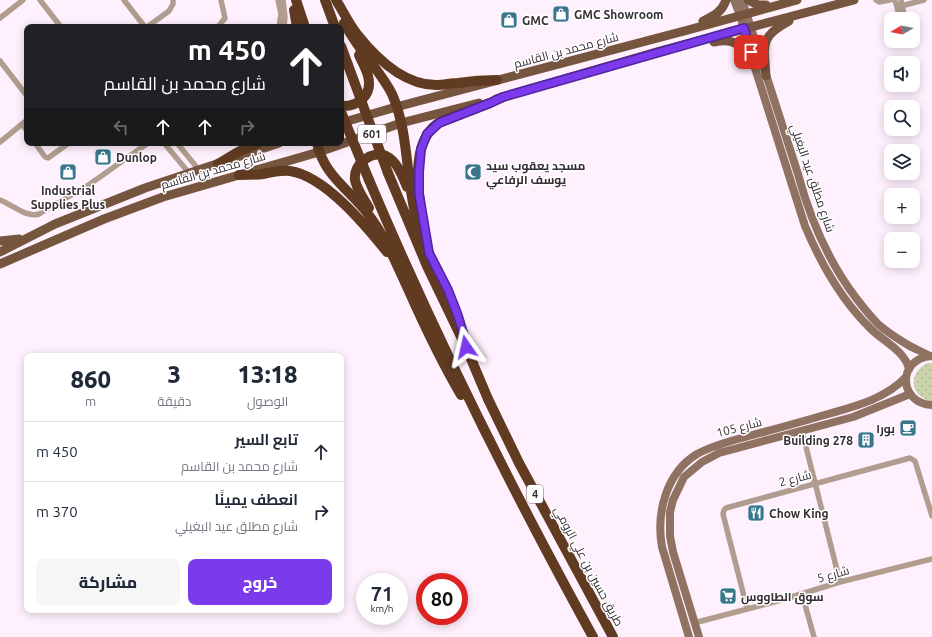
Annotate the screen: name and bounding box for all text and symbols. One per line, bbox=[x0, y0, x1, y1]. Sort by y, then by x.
shop icon: GMC Showroom bbox=[551, 4, 571, 24]
place label: GMC Showroom bbox=[574, 8, 663, 21]
shop icon: GMC bbox=[499, 10, 519, 30]
north arrow bbox=[884, 12, 920, 48]
map controls bbox=[884, 12, 920, 268]
place label: GMC bbox=[522, 14, 549, 27]
street label: شارع محمد بن القاسم bbox=[512, 30, 620, 72]
text: 450 m bbox=[188, 34, 266, 65]
pin bbox=[734, 35, 768, 69]
icon: ahead bbox=[280, 40, 332, 92]
icon: arrive bbox=[740, 41, 762, 63]
button: sound bbox=[884, 56, 920, 92]
text: شارع محمد بن القاسم bbox=[104, 73, 266, 93]
button: search bbox=[884, 100, 920, 136]
icon: left bbox=[110, 116, 132, 138]
icon: ahead bbox=[152, 116, 174, 138]
icon: ahead bbox=[194, 116, 216, 138]
icon: right bbox=[236, 116, 258, 138]
street label: شارع مطلق عيد البغيلي bbox=[785, 122, 838, 235]
road number: 601 bbox=[358, 125, 386, 143]
button: layers bbox=[884, 144, 920, 180]
shop icon: Dunlop bbox=[93, 147, 113, 167]
street label: شارع محمد بن القاسم bbox=[159, 149, 267, 193]
place label: Dunlop bbox=[116, 151, 157, 164]
place label: مسجد يعقوب سيد يوسف الرفاعي bbox=[486, 159, 586, 190]
shop icon: Industrial Supplies Plus bbox=[58, 162, 78, 182]
mosque icon: مسجد يعقوب سيد يوسف الرفاعي bbox=[463, 162, 483, 182]
place label: Industrial Supplies Plus bbox=[31, 184, 106, 211]
button: + bbox=[884, 188, 920, 224]
button: − bbox=[884, 232, 920, 268]
position arrow bbox=[445, 326, 487, 368]
text: 3 bbox=[168, 361, 181, 388]
text: 13:18 bbox=[238, 361, 298, 388]
text: 860 bbox=[70, 366, 111, 393]
text: m bbox=[85, 394, 96, 408]
text: دقيقة bbox=[157, 394, 191, 408]
text: الوصول bbox=[247, 394, 288, 408]
street label: شارع 105 bbox=[715, 415, 764, 441]
cafe icon: بورا bbox=[898, 418, 918, 438]
place label: بورا bbox=[876, 422, 895, 437]
building icon: Building 278 bbox=[856, 430, 876, 450]
text: تابع السير bbox=[235, 431, 298, 448]
place label: Building 278 bbox=[783, 434, 853, 447]
icon: ahead bbox=[310, 441, 332, 463]
text: 450 m bbox=[36, 443, 78, 460]
text: شارع محمد بن القاسم bbox=[181, 459, 298, 473]
street label: شارع 2 bbox=[777, 467, 813, 490]
road number: 4 bbox=[527, 485, 543, 503]
text: انعطف يمينًا bbox=[214, 491, 298, 508]
icon: right bbox=[310, 501, 332, 523]
text: 370 m bbox=[36, 503, 78, 520]
restaurant icon: Chow King bbox=[746, 503, 766, 523]
street label: طريق حسين بن علي الرومي bbox=[548, 504, 626, 630]
place label: Chow King bbox=[769, 507, 829, 520]
text: شارع مطلق عيد البغيلي bbox=[175, 519, 298, 533]
button: مشاركة bbox=[36, 559, 180, 605]
button: خروج bbox=[188, 559, 332, 605]
street label: شارع 5 bbox=[815, 563, 851, 587]
speed limit sign: 80 bbox=[416, 573, 468, 625]
text: 71 bbox=[371, 582, 393, 605]
supermarket icon: سوق الطاووس bbox=[718, 586, 738, 606]
place label: سوق الطاووس bbox=[741, 590, 824, 605]
text: km/h bbox=[370, 603, 394, 614]

